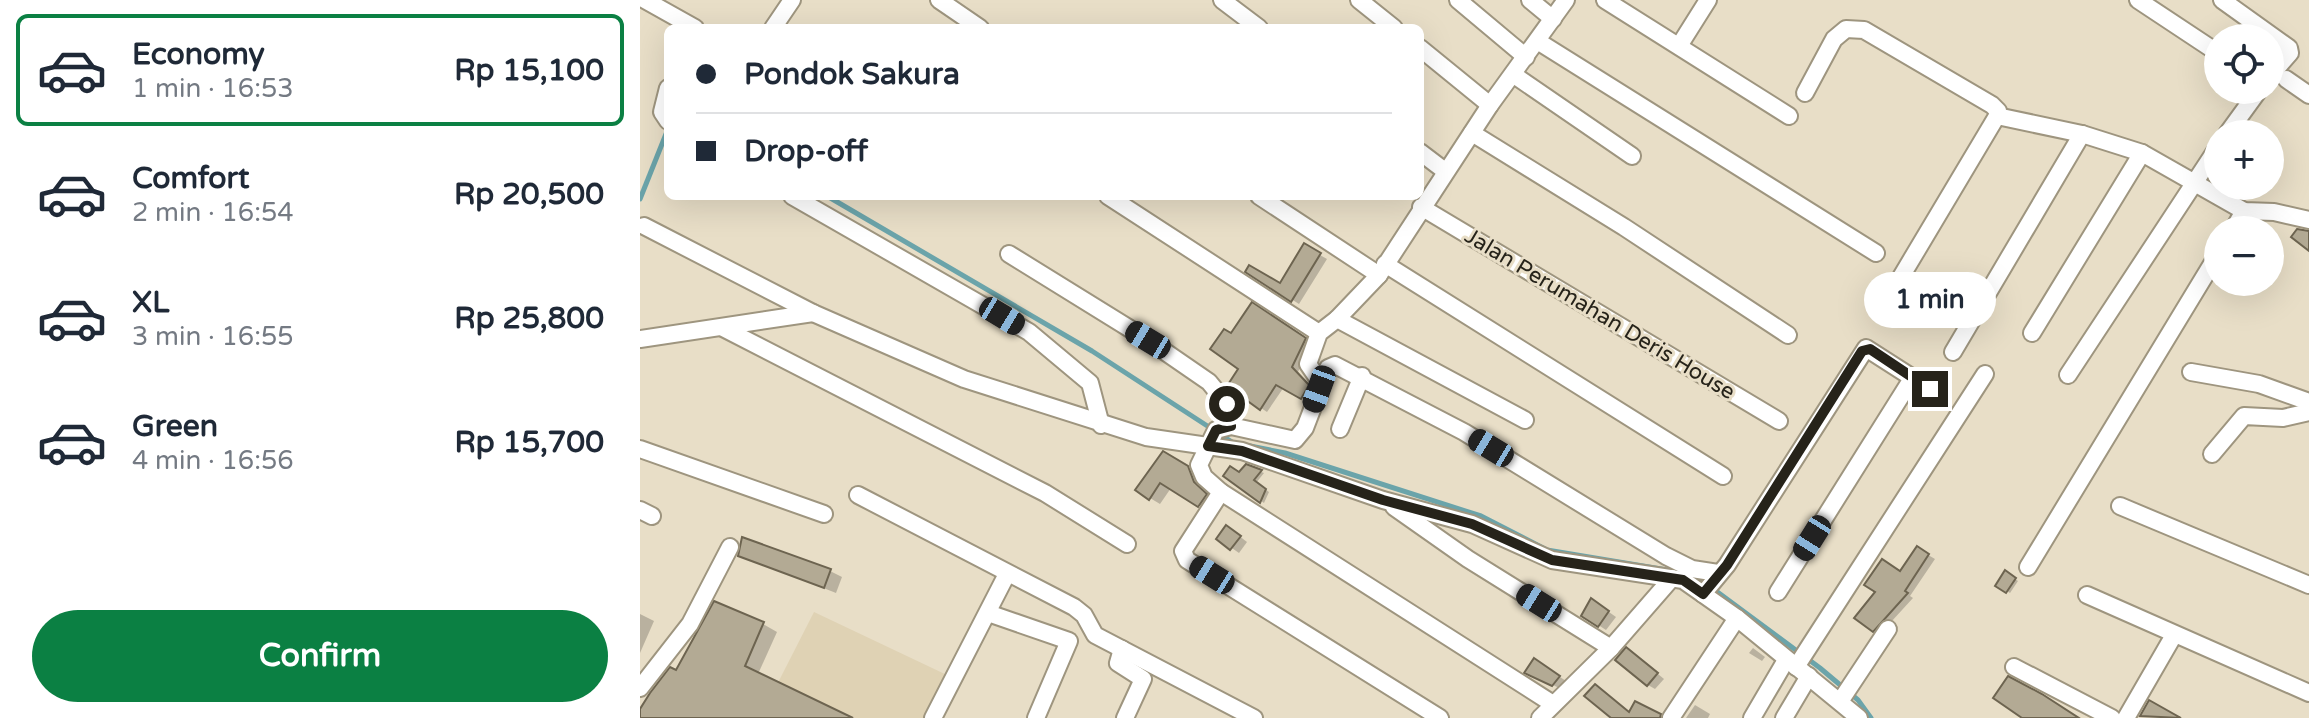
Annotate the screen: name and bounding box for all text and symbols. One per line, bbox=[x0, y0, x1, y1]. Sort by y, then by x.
map controls bbox=[2204, 24, 2284, 296]
button: locate bbox=[2204, 24, 2284, 104]
icon: car bbox=[36, 34, 108, 106]
text: Economy bbox=[132, 36, 265, 73]
text: Rp 15,100 bbox=[454, 52, 604, 89]
text: Pondok Sakura bbox=[744, 56, 960, 93]
text: 1 min · 16:53 bbox=[132, 73, 294, 104]
button: + bbox=[2204, 120, 2284, 200]
text: Drop-off bbox=[744, 133, 868, 170]
icon: car bbox=[36, 158, 108, 230]
text: Comfort bbox=[132, 160, 250, 197]
text: Rp 20,500 bbox=[454, 176, 604, 213]
text: 2 min · 16:54 bbox=[132, 197, 294, 228]
button: − bbox=[2204, 216, 2284, 296]
street label: Jalan Perumahan Deris House bbox=[1460, 223, 1740, 405]
callout: 1 min bbox=[1864, 273, 1996, 329]
icon: car bbox=[36, 282, 108, 354]
text: XL bbox=[132, 284, 169, 321]
text: 1 min bbox=[1895, 284, 1965, 315]
car bbox=[975, 293, 1029, 339]
text: Rp 25,800 bbox=[454, 300, 604, 337]
car bbox=[1121, 317, 1175, 363]
text: 3 min · 16:55 bbox=[132, 321, 294, 352]
car bbox=[1300, 362, 1338, 416]
route end bbox=[1912, 371, 1948, 407]
route start bbox=[1209, 386, 1245, 422]
icon: car bbox=[36, 406, 108, 478]
text: Green bbox=[132, 408, 218, 445]
text: Rp 15,700 bbox=[455, 424, 604, 461]
car bbox=[1464, 425, 1518, 471]
text: 4 min · 16:56 bbox=[132, 445, 294, 476]
car bbox=[1789, 511, 1835, 565]
car bbox=[1185, 552, 1239, 598]
car bbox=[1512, 580, 1566, 626]
button: Confirm bbox=[32, 610, 608, 702]

